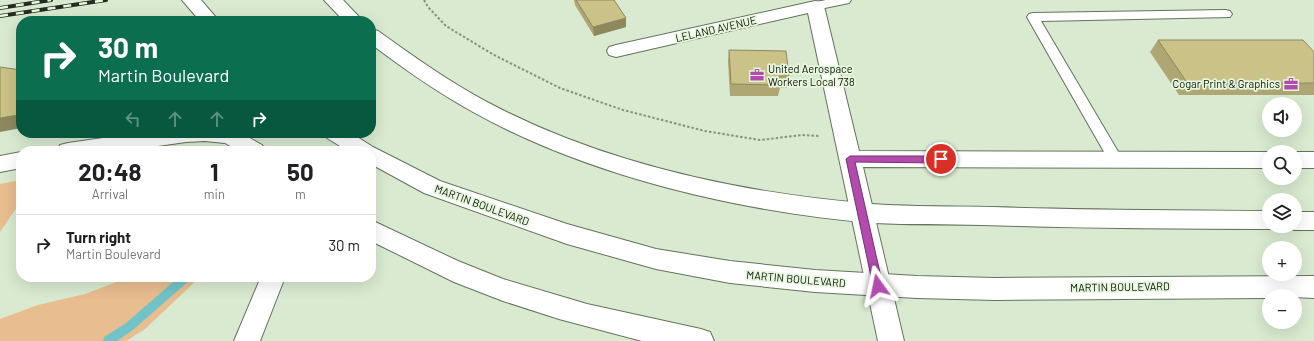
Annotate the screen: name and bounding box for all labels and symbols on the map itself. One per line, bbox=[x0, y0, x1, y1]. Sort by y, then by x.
street label: LELAND AVENUE bbox=[674, 13, 758, 44]
place label: United Aerospace Workers Local 738 bbox=[768, 62, 855, 88]
office icon: United Aerospace Workers Local 738 bbox=[749, 67, 765, 83]
office icon: Cogar Print & Graphics bbox=[1283, 76, 1299, 92]
place label: Cogar Print & Graphics bbox=[1173, 77, 1280, 90]
pin bbox=[924, 142, 958, 176]
street label: MARTIN BOULEVARD bbox=[433, 181, 531, 228]
position arrow bbox=[857, 265, 899, 307]
street label: MARTIN BOULEVARD bbox=[746, 268, 846, 289]
street label: MARTIN BOULEVARD bbox=[1070, 279, 1170, 294]

